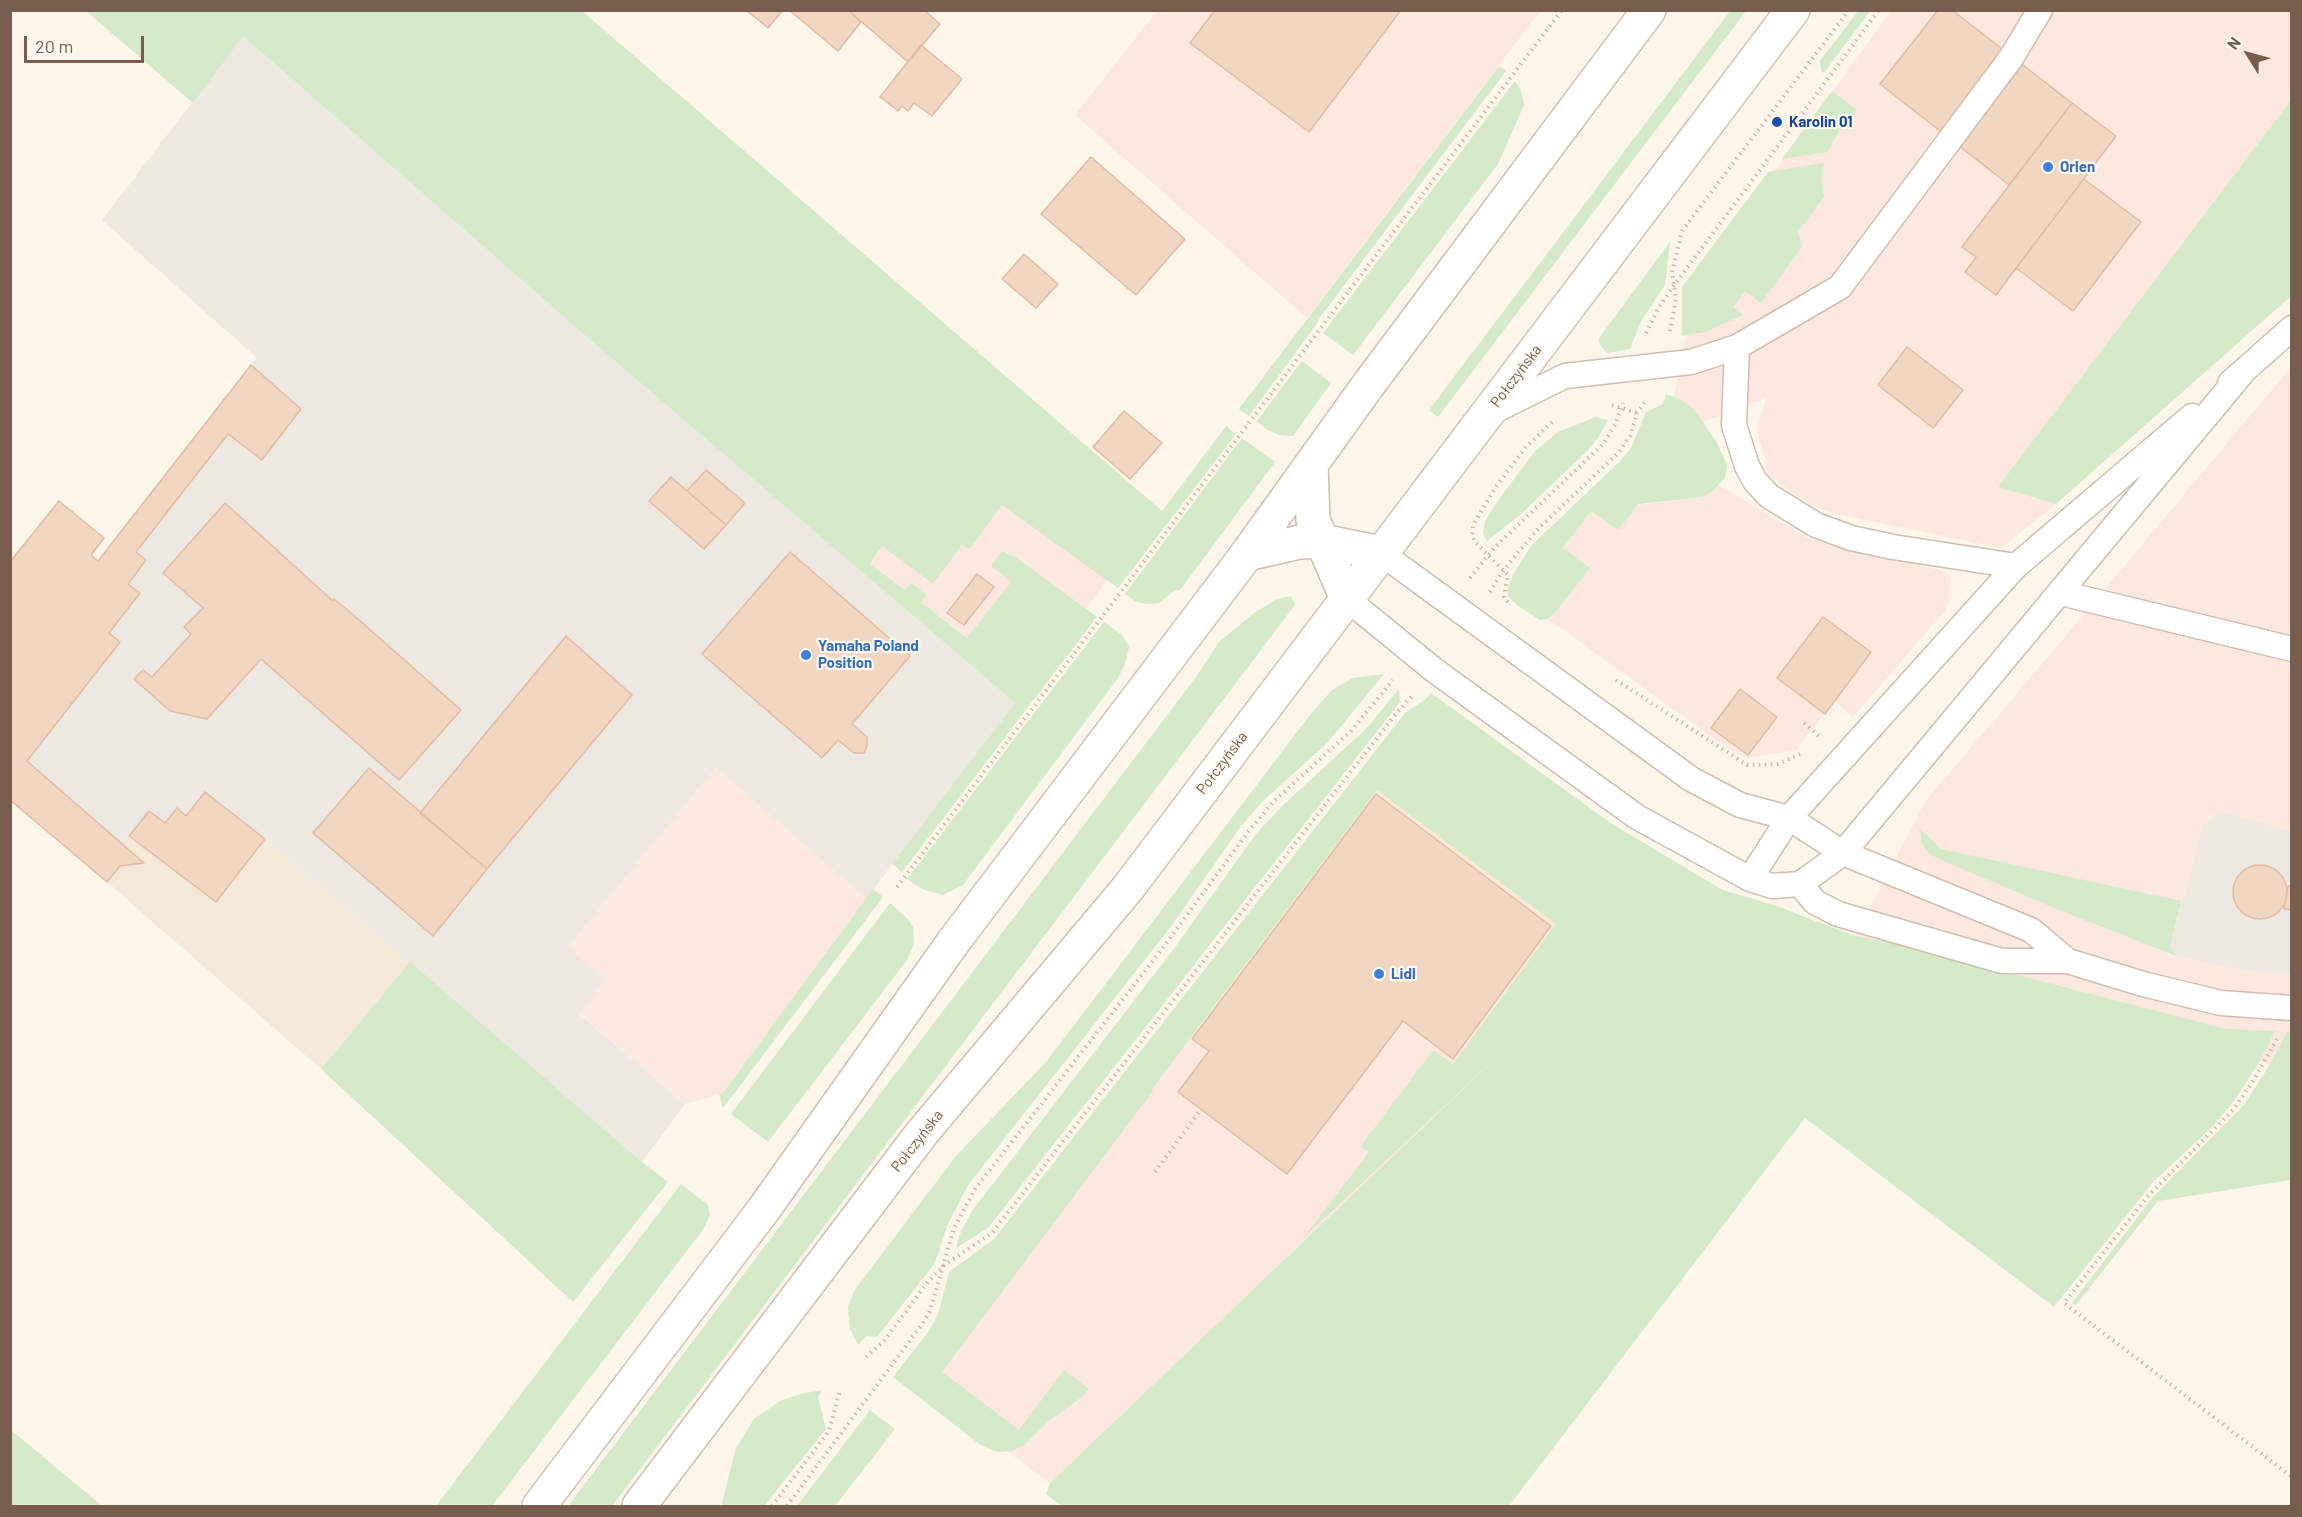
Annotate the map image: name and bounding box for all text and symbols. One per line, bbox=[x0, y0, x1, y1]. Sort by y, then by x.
scale bar bbox=[27, 24, 147, 62]
north arrow bbox=[2218, 24, 2278, 84]
text: N bbox=[2222, 33, 2244, 53]
text: 20 m bbox=[35, 35, 73, 57]
place label: Karolin 01 bbox=[1789, 113, 1853, 131]
marker: Karolin 01 bbox=[1770, 115, 1784, 129]
place label: Orlen bbox=[2060, 158, 2095, 176]
marker: Orlen bbox=[2041, 160, 2055, 174]
street label: Połczyńska bbox=[1487, 341, 1545, 411]
place label: Yamaha Poland Position bbox=[818, 637, 919, 672]
marker: Yamaha Poland Position bbox=[799, 648, 813, 662]
street label: Połczyńska bbox=[1193, 728, 1251, 798]
place label: Lidl bbox=[1391, 965, 1416, 983]
marker: Lidl bbox=[1372, 967, 1386, 981]
street label: Połczyńska bbox=[887, 1106, 947, 1176]

